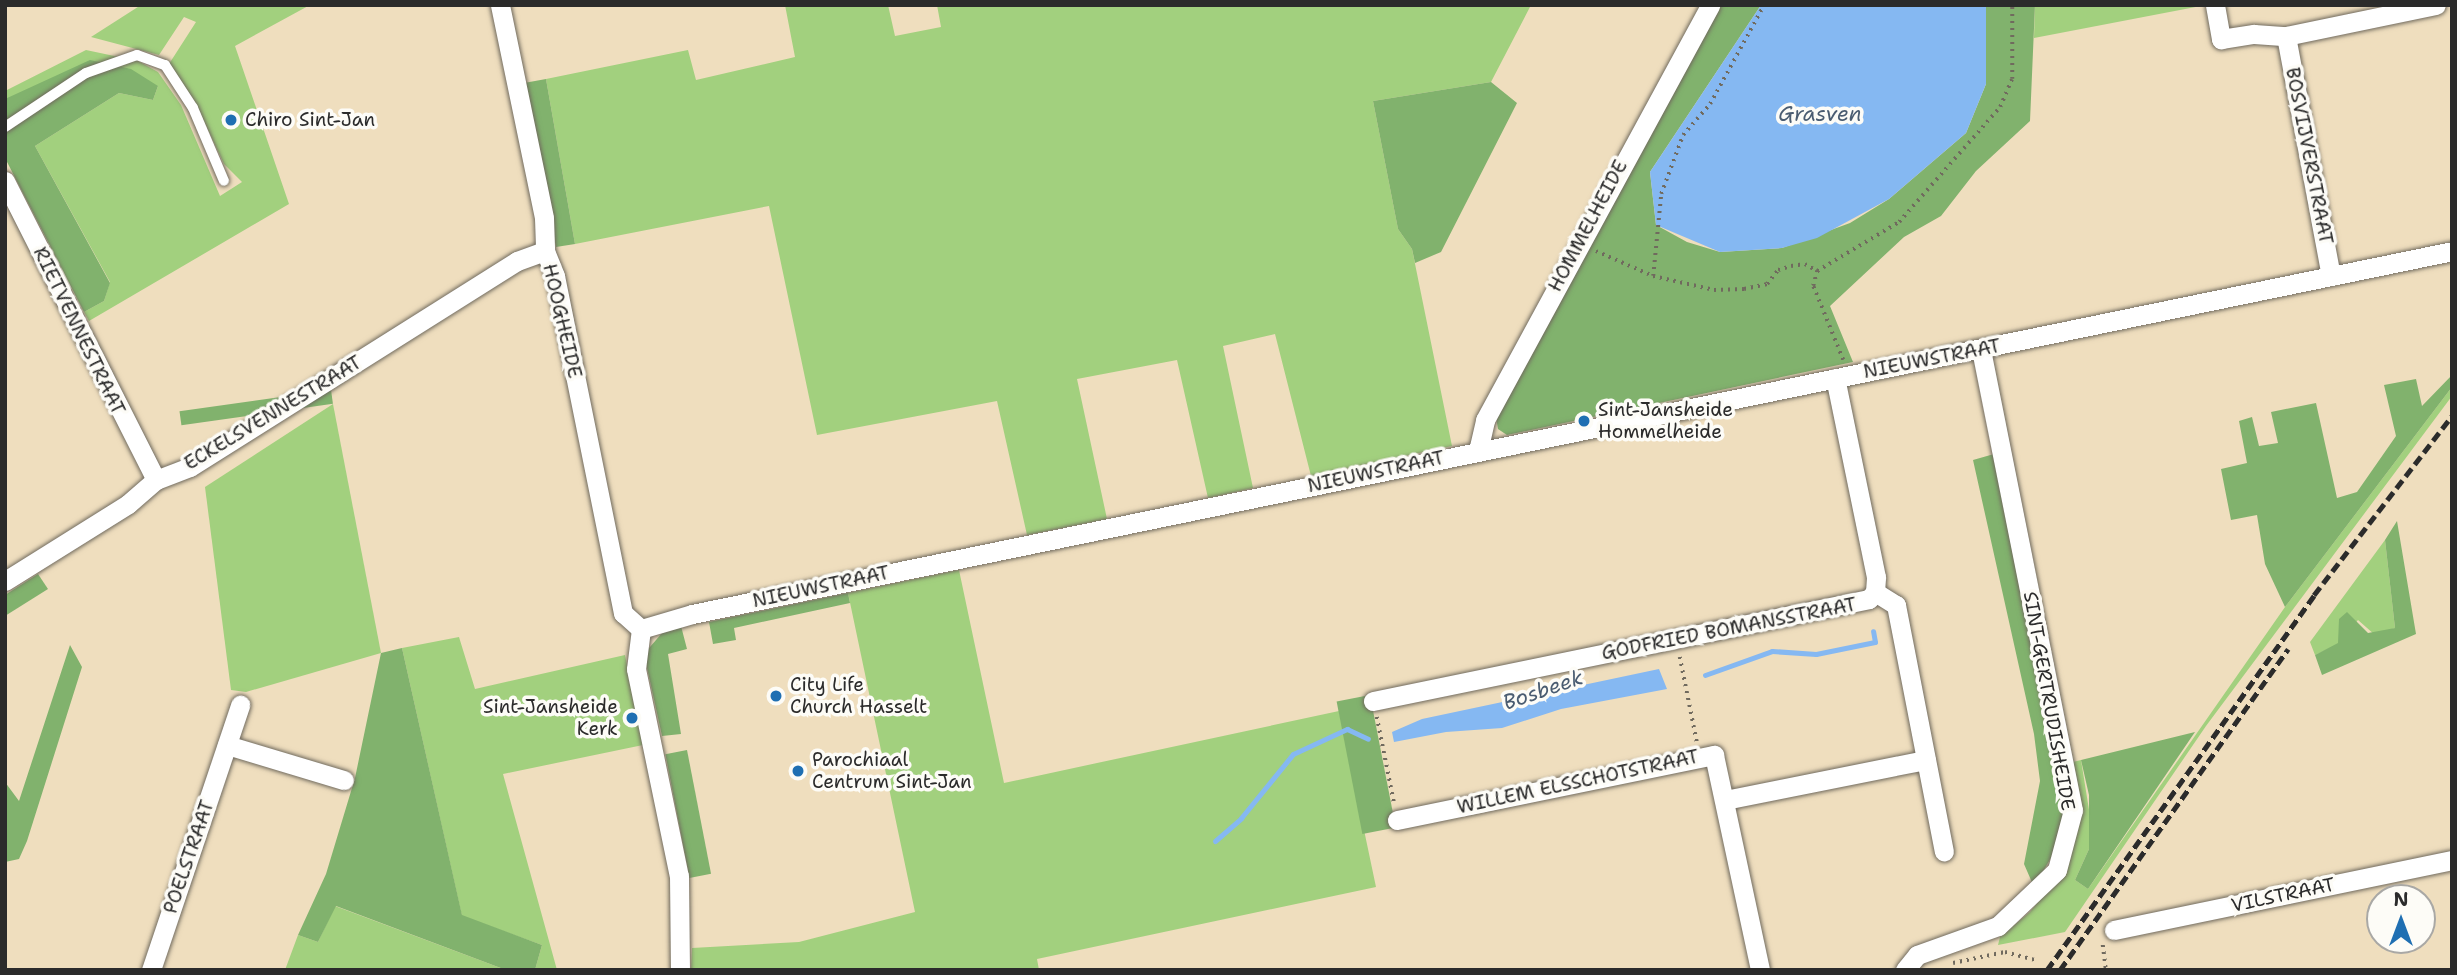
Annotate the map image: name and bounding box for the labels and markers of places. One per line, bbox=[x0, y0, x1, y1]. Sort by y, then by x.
place label: Chiro Sint-Jan bbox=[245, 109, 375, 131]
marker: Chiro Sint-Jan bbox=[223, 112, 239, 128]
place label: Sint-Jansheide Hommelheide bbox=[1598, 399, 1733, 443]
marker: Sint-Jansheide Hommelheide bbox=[1576, 413, 1592, 429]
place label: City Life Church Hasselt bbox=[790, 674, 927, 718]
marker: City Life Church Hasselt bbox=[768, 688, 784, 704]
place label: Sint-Jansheide Kerk bbox=[483, 696, 618, 740]
marker: Sint-Jansheide Kerk bbox=[624, 710, 640, 726]
place label: Parochiaal Centrum Sint-Jan bbox=[812, 749, 972, 793]
marker: Parochiaal Centrum Sint-Jan bbox=[790, 763, 806, 779]

